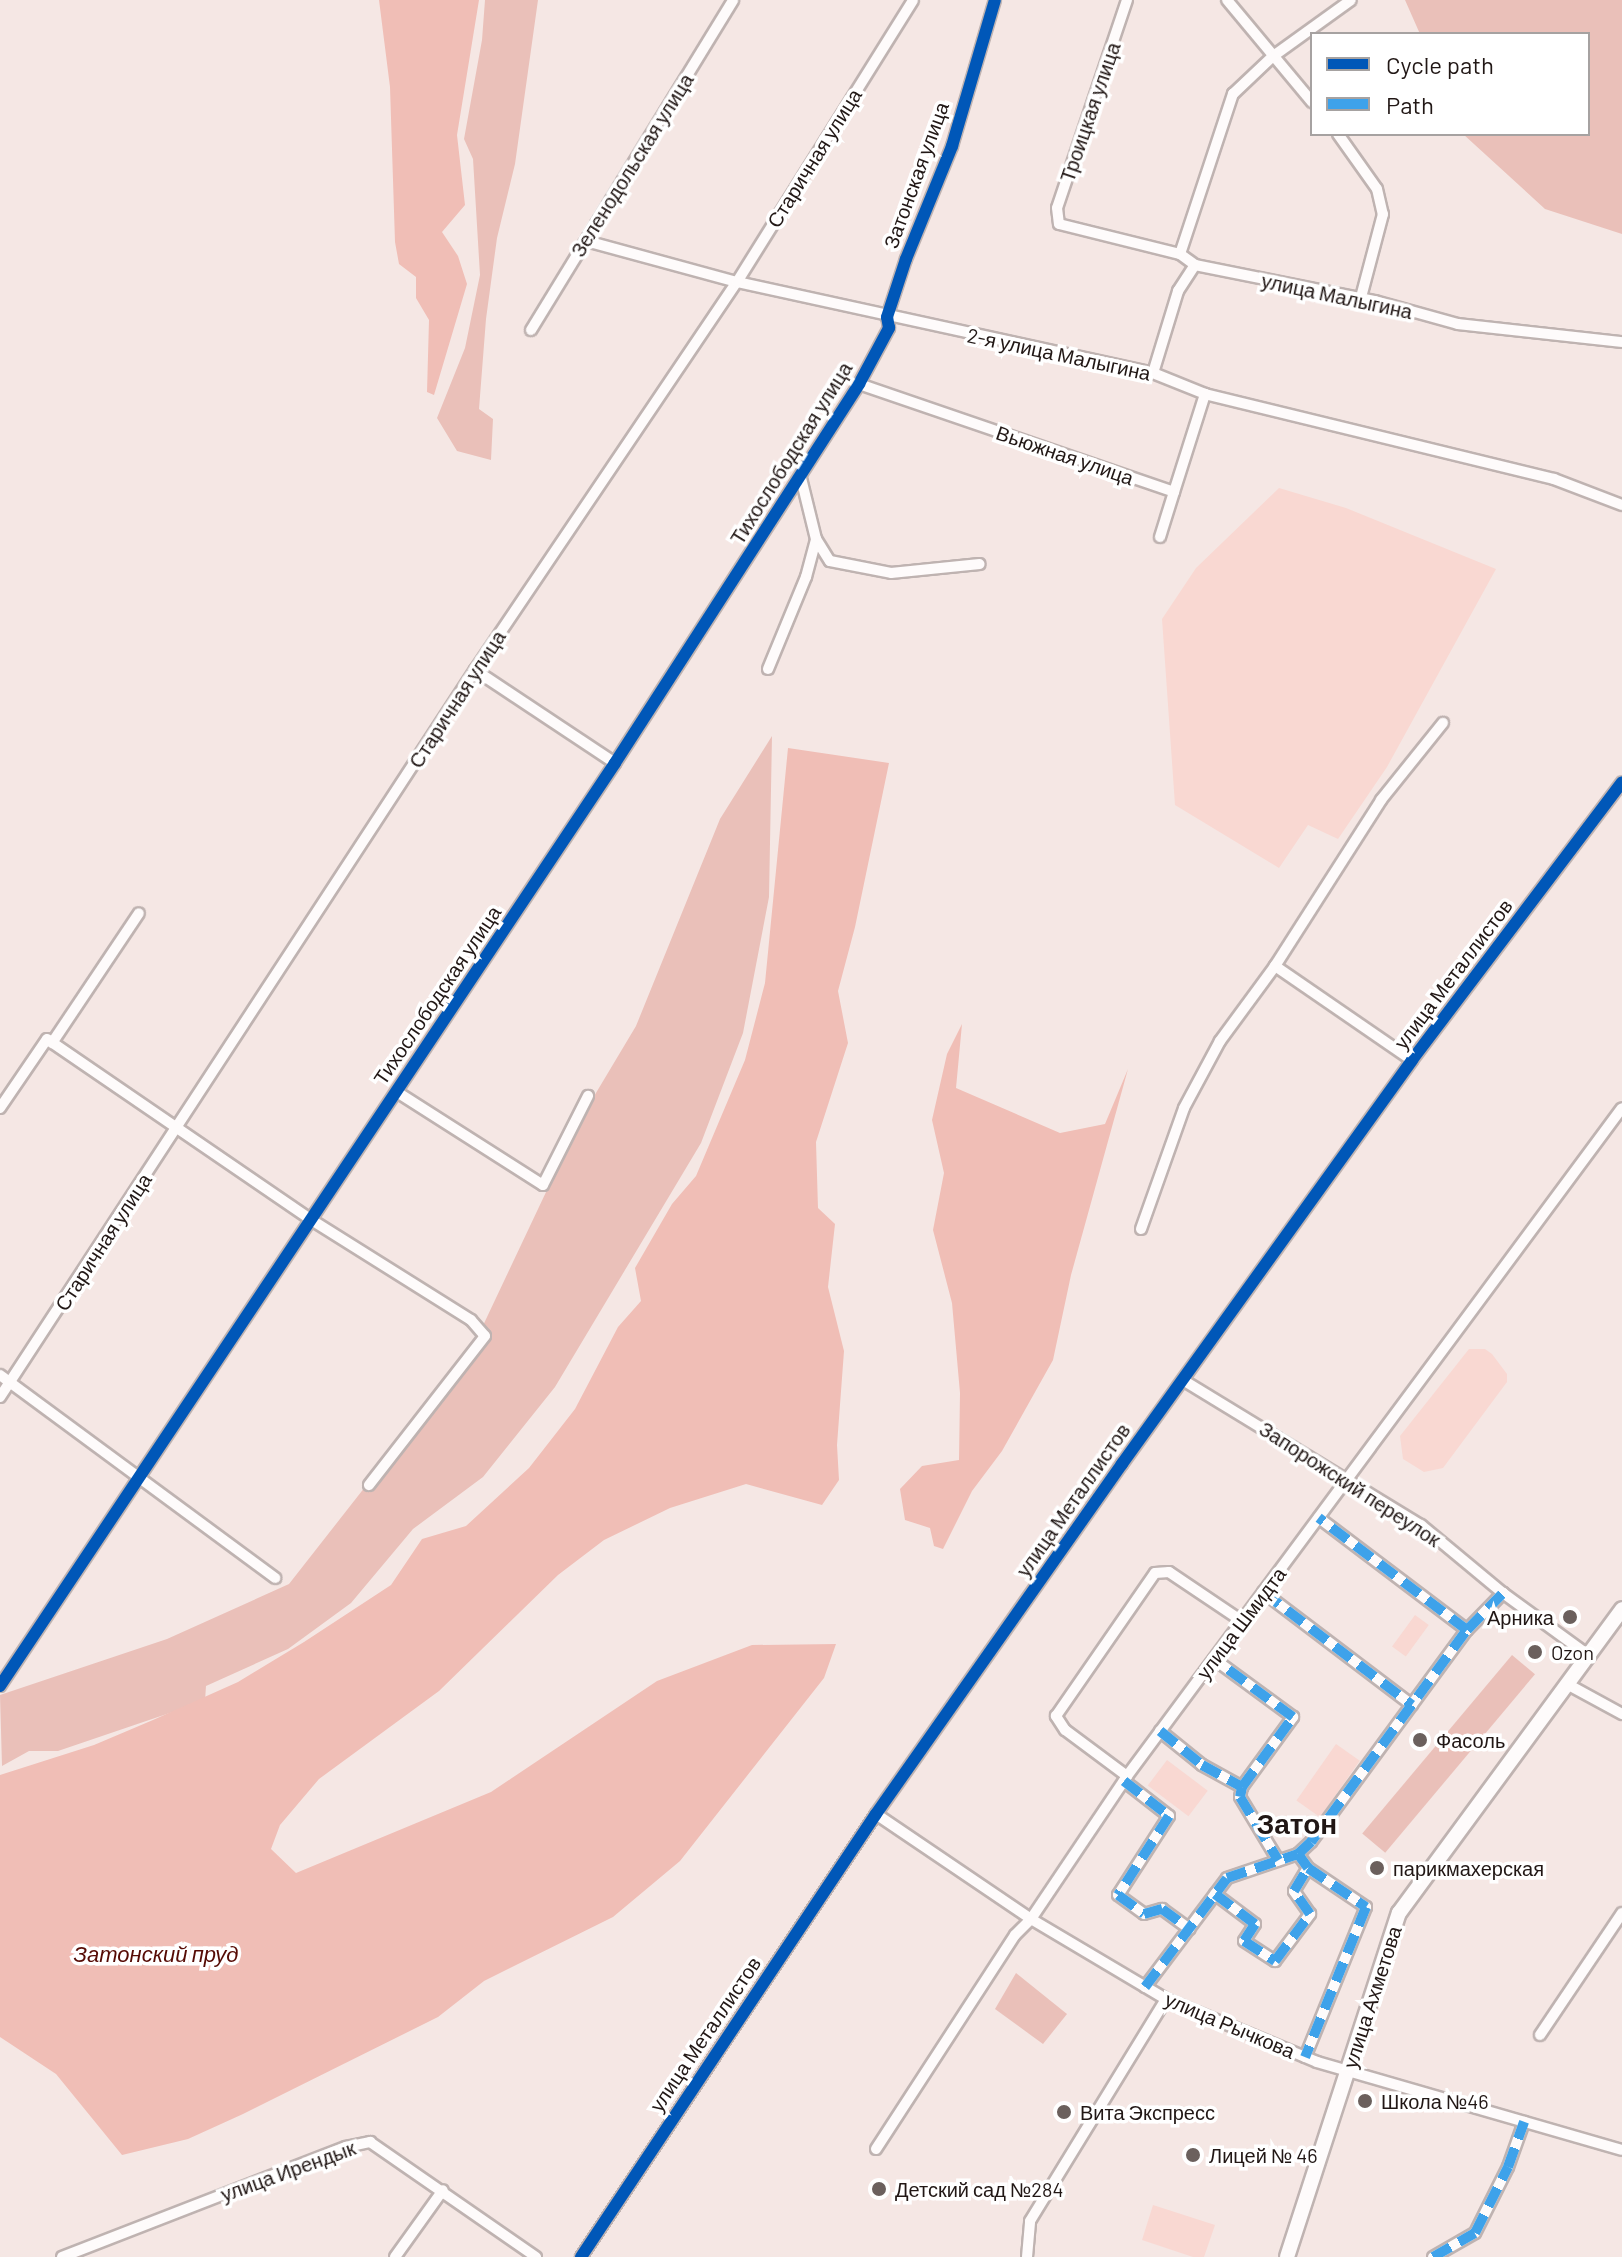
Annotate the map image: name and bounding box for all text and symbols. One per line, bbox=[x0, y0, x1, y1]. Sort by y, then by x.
legend bbox=[1310, 32, 1590, 136]
street label: Троицкая улица bbox=[1055, 39, 1125, 185]
text: Cycle path bbox=[1386, 50, 1494, 79]
street label: Зеленодольская улица bbox=[566, 69, 698, 261]
street label: Старичная улица bbox=[762, 84, 866, 232]
text: Path bbox=[1386, 90, 1434, 119]
street label: Затонская улица bbox=[878, 99, 954, 251]
street label: улица Малыгина bbox=[1259, 268, 1415, 324]
street label: 2-я улица Малыгина bbox=[965, 323, 1153, 385]
street label: Тихослободская улица bbox=[725, 357, 857, 549]
street label: Вьюжная улица bbox=[993, 420, 1137, 490]
street label: Старичная улица bbox=[404, 626, 510, 772]
street label: улица Металлистов bbox=[1389, 894, 1517, 1054]
street label: Тихослободская улица bbox=[368, 901, 506, 1089]
street label: Старичная улица bbox=[50, 1169, 156, 1315]
street label: Запорожский переулок bbox=[1255, 1416, 1445, 1552]
street label: улица Металлистов bbox=[1011, 1419, 1135, 1581]
street label: улица Шмидта bbox=[1191, 1562, 1291, 1684]
place label: Арника bbox=[1487, 1605, 1554, 1629]
marker: Арника bbox=[1561, 1608, 1579, 1626]
place label: Ozon bbox=[1551, 1640, 1594, 1664]
marker: Ozon bbox=[1526, 1643, 1544, 1661]
place label: Фасоль bbox=[1436, 1728, 1505, 1752]
marker: Фасоль bbox=[1411, 1731, 1429, 1749]
district label: Затон bbox=[1257, 1806, 1337, 1840]
place label: парикмахерская bbox=[1393, 1856, 1544, 1880]
marker: парикмахерская bbox=[1368, 1859, 1386, 1877]
street label: улица Ахметова bbox=[1338, 1923, 1406, 2071]
water label: Затонский пруд bbox=[73, 1941, 239, 1967]
street label: улица Металлистов bbox=[644, 1952, 766, 2116]
street label: улица Рычкова bbox=[1161, 1987, 1299, 2063]
place label: Школа №46 bbox=[1381, 2089, 1489, 2113]
marker: Школа №46 bbox=[1356, 2092, 1374, 2110]
place label: Вита Экспресс bbox=[1080, 2100, 1215, 2124]
marker: Вита Экспресс bbox=[1055, 2103, 1073, 2121]
street label: улица Ирендык bbox=[217, 2136, 359, 2206]
place label: Лицей № 46 bbox=[1209, 2143, 1318, 2167]
marker: Лицей № 46 bbox=[1184, 2146, 1202, 2164]
place label: Детский сад №284 bbox=[895, 2177, 1063, 2201]
marker: Детский сад №284 bbox=[870, 2180, 888, 2198]

